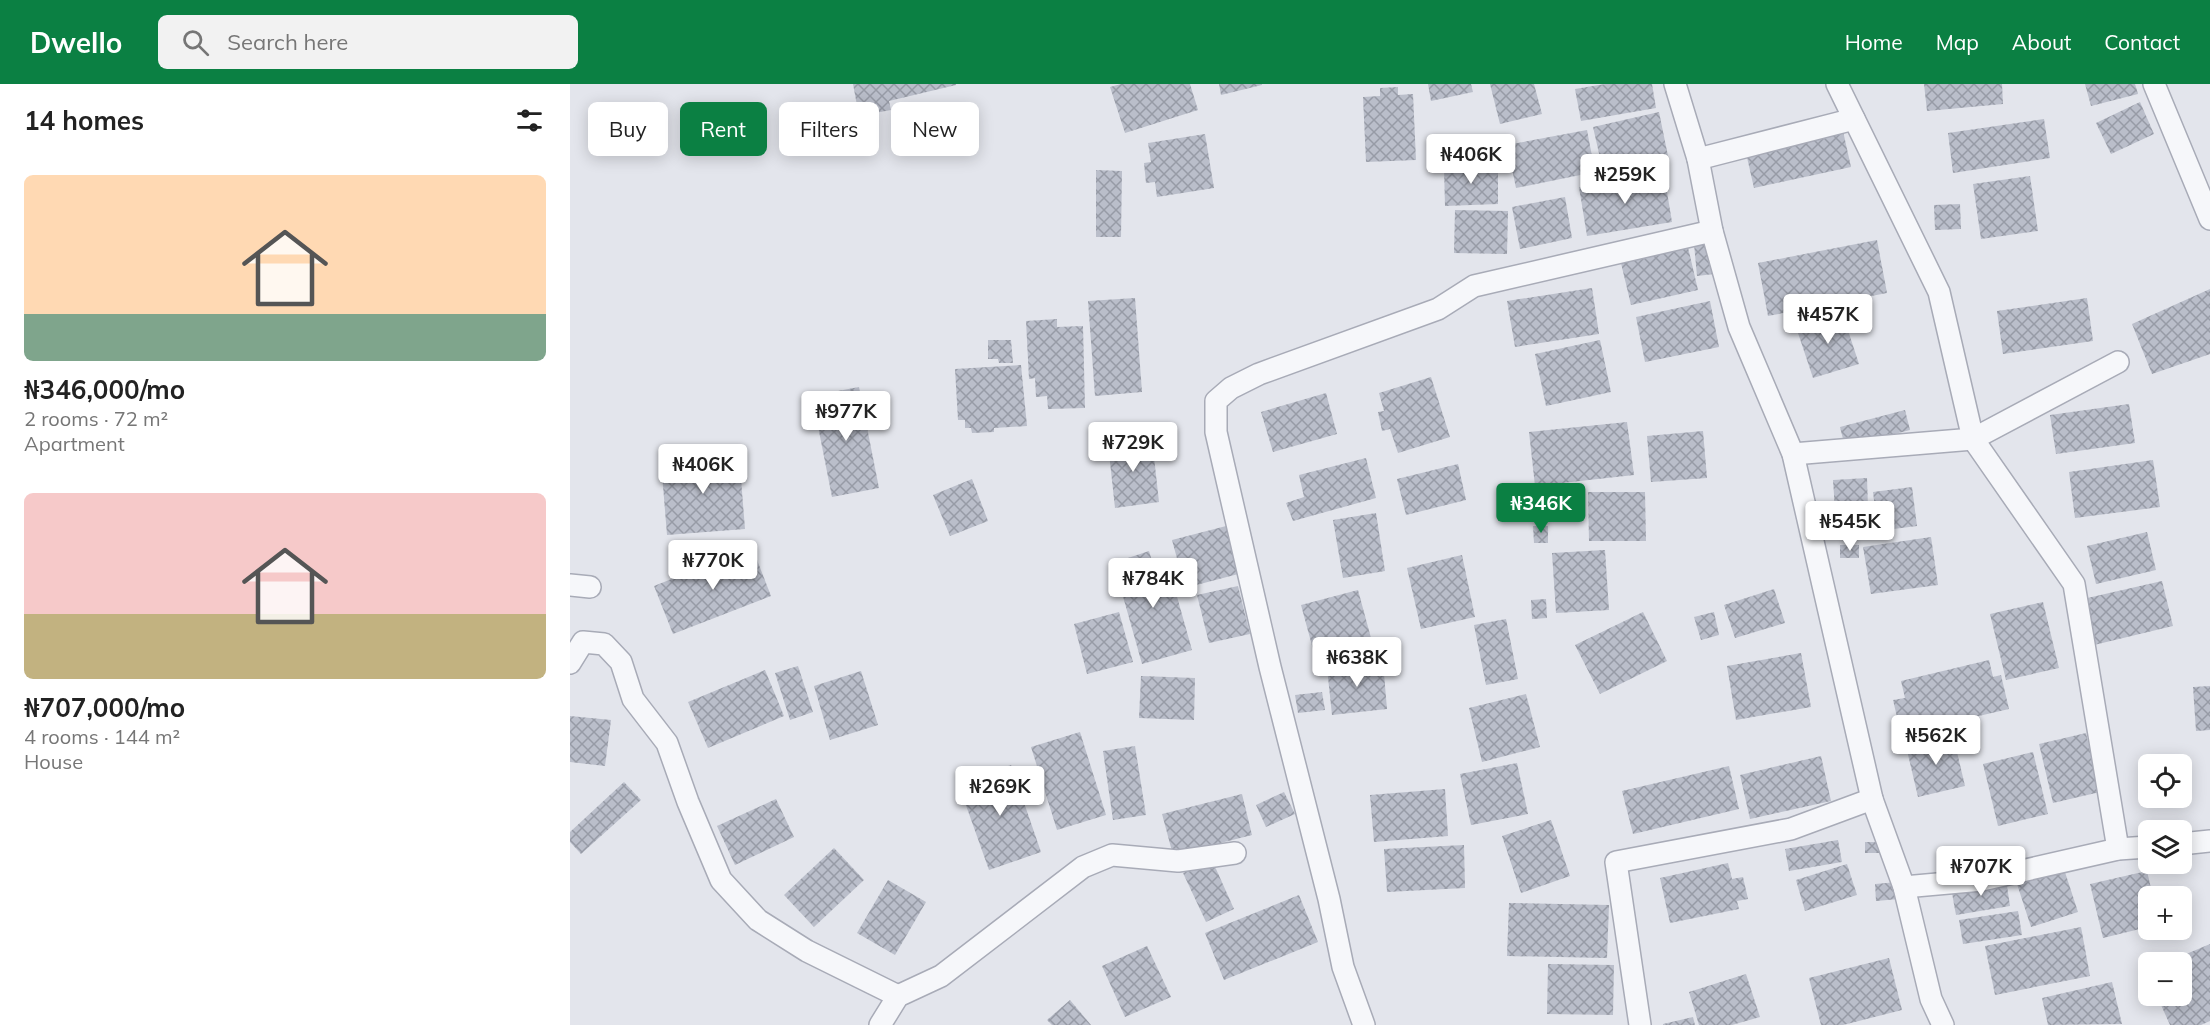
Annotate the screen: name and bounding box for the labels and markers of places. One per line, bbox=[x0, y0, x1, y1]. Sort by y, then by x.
pin: ₦406K bbox=[1429, 134, 1513, 185]
pin: ₦259K bbox=[1583, 154, 1667, 205]
pin: ₦457K bbox=[1786, 294, 1870, 345]
pin: ₦977K bbox=[804, 391, 888, 442]
pin: ₦729K bbox=[1091, 422, 1175, 473]
pin: ₦406K bbox=[661, 444, 745, 495]
pin: ₦346K bbox=[1499, 483, 1583, 534]
pin: ₦545K bbox=[1808, 501, 1892, 552]
pin: ₦770K bbox=[671, 540, 755, 591]
pin: ₦784K bbox=[1111, 558, 1195, 609]
pin: ₦638K bbox=[1315, 637, 1399, 688]
pin: ₦562K bbox=[1894, 715, 1978, 766]
pin: ₦269K bbox=[958, 766, 1042, 817]
pin: ₦707K bbox=[1939, 846, 2023, 897]

